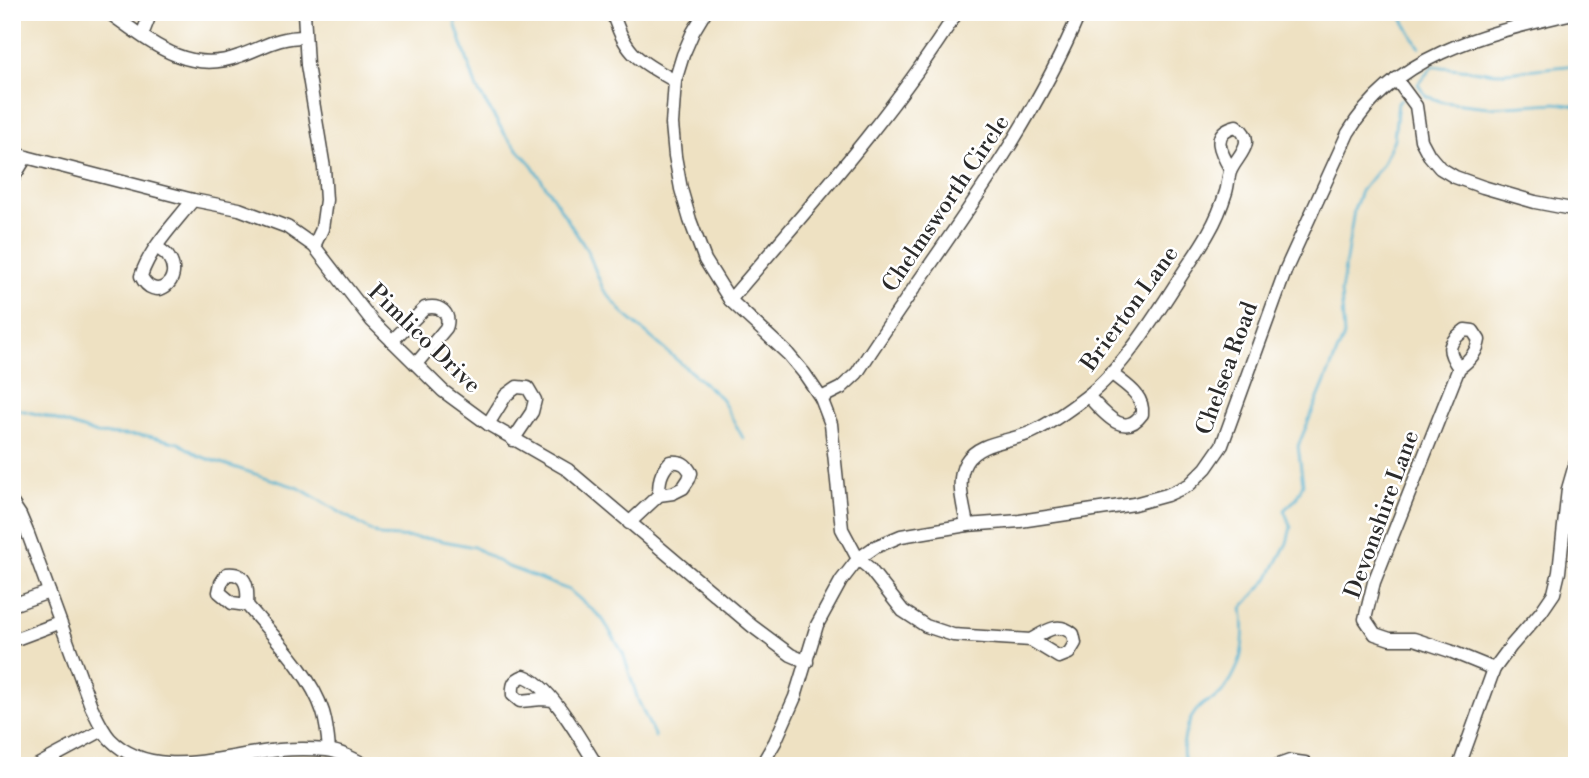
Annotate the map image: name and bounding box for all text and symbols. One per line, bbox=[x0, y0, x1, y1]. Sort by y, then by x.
street label: Chelmsworth Circle bbox=[876, 110, 1015, 297]
street label: Brierton Lane bbox=[1074, 241, 1185, 377]
street label: Pimlico Drive bbox=[362, 278, 486, 399]
street label: Chelsea Road bbox=[1190, 298, 1264, 439]
street label: Devonshire Lane bbox=[1339, 427, 1425, 602]

